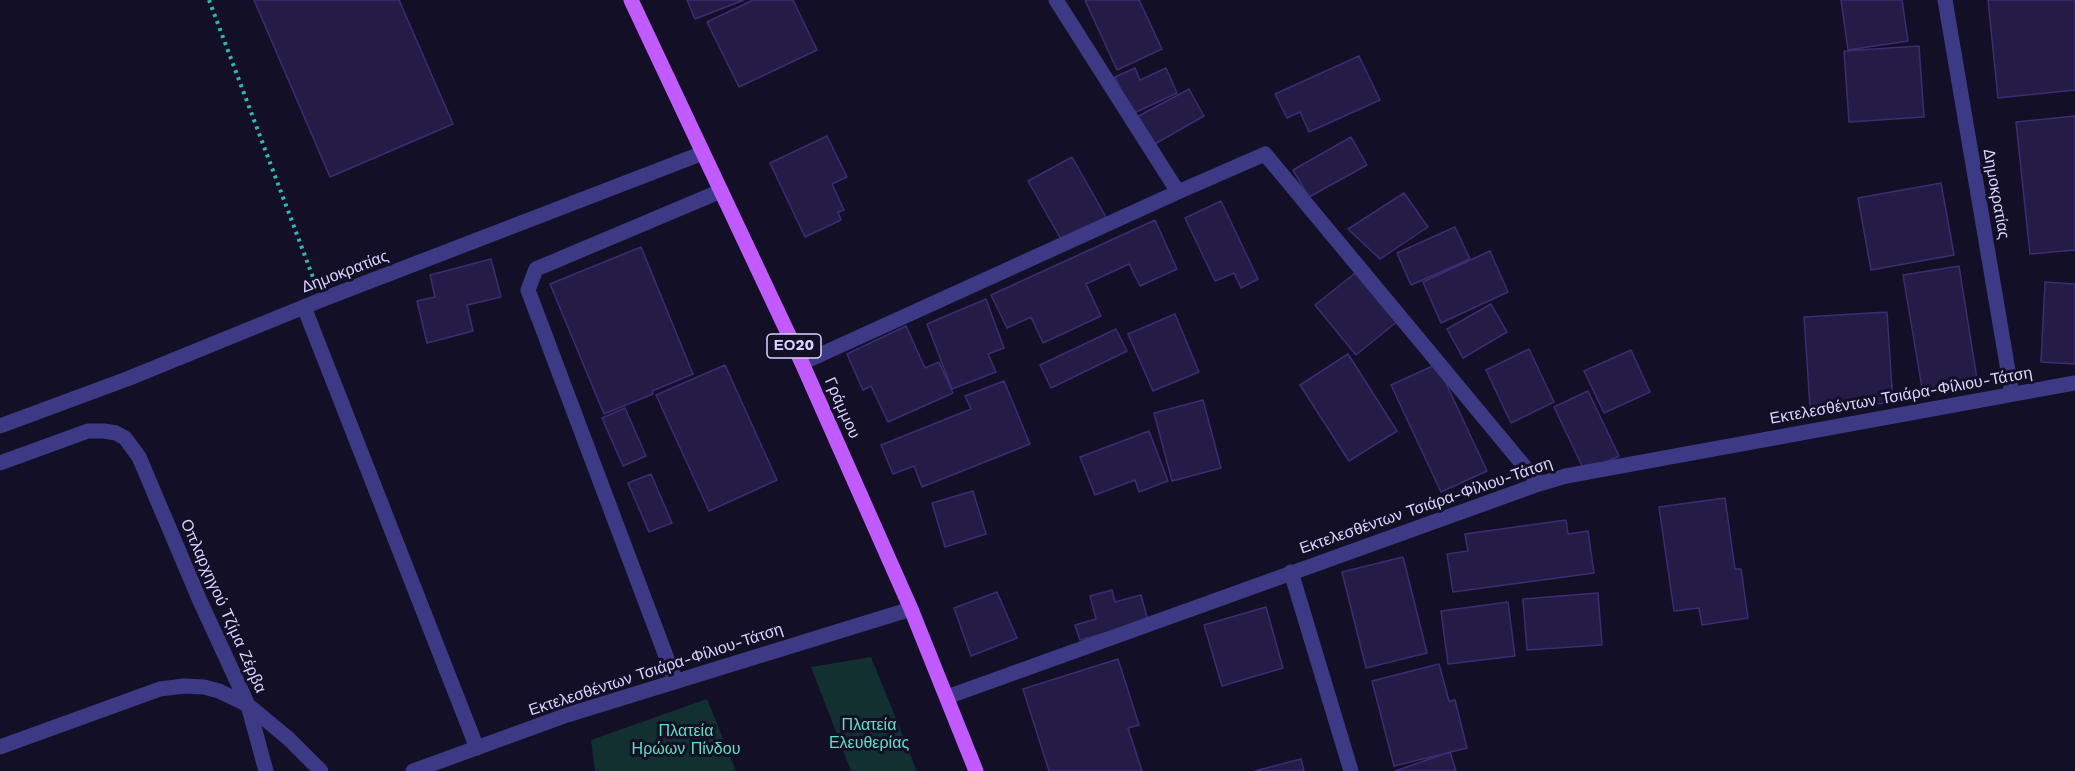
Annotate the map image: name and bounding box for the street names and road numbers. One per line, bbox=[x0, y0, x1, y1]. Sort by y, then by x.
street label: Δημοκρατίας bbox=[1979, 147, 2013, 241]
street label: Δημοκρατίας bbox=[299, 247, 391, 297]
road number: ΕΟ20 bbox=[767, 334, 821, 358]
street label: Εκτελεσθέντων Τσιάρα-Φίλιου-Τάτση bbox=[1768, 363, 2034, 429]
street label: Γράμμου bbox=[820, 375, 864, 441]
street label: Εκτελεσθέντων Τσιάρα-Φίλιου-Τάτση bbox=[1297, 454, 1555, 558]
street label: Οπλαρχηγού Τζίμα Ζέρβα bbox=[176, 516, 270, 696]
street label: Εκτελεσθέντων Τσιάρα-Φίλιου-Τάτση bbox=[526, 620, 786, 720]

